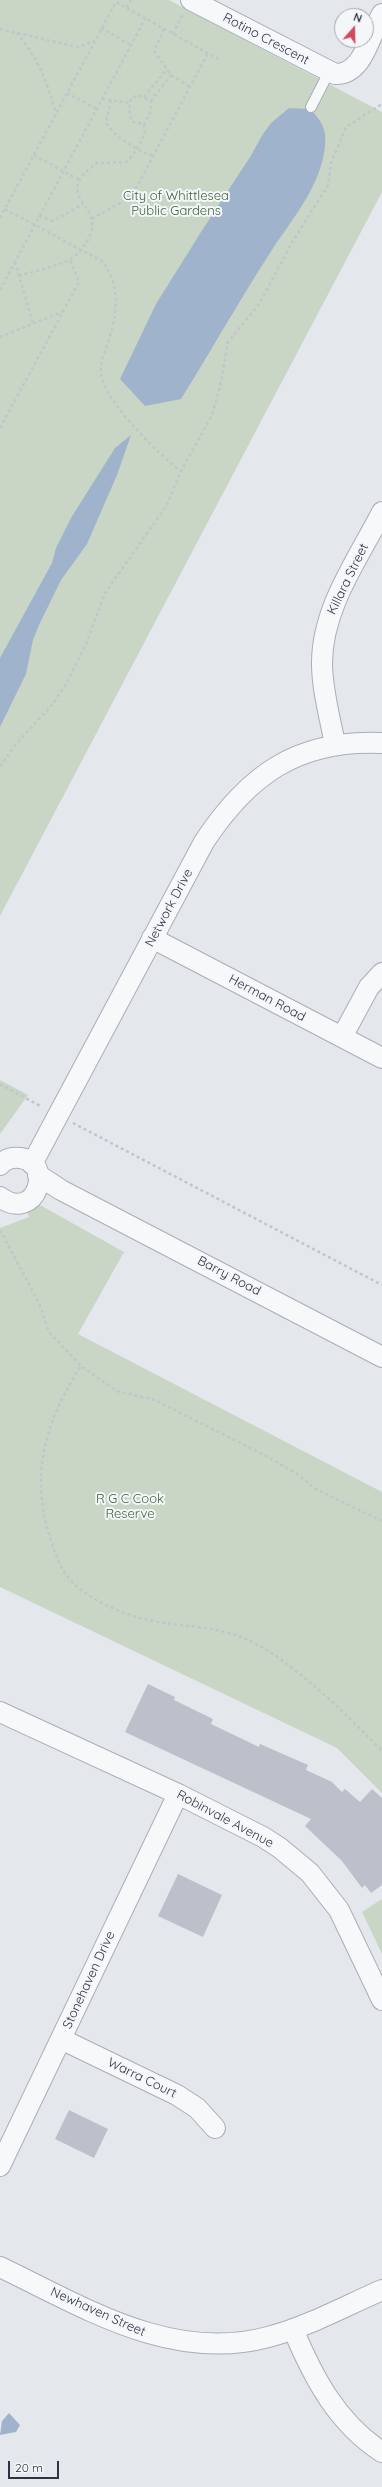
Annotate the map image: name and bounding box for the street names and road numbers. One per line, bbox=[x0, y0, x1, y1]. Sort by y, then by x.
street label: Rotino Crescent bbox=[220, 10, 312, 68]
street label: Killara Street bbox=[324, 541, 372, 617]
street label: Network Drive bbox=[142, 866, 196, 950]
street label: Herman Road bbox=[226, 971, 308, 1025]
street label: Barry Road bbox=[195, 1253, 263, 1299]
street label: Robinvale Avenue bbox=[174, 1787, 276, 1851]
street label: Stonehaven Drive bbox=[60, 1929, 118, 2031]
street label: Warra Court bbox=[105, 2055, 179, 2101]
street label: Newhaven Street bbox=[48, 2284, 148, 2340]

